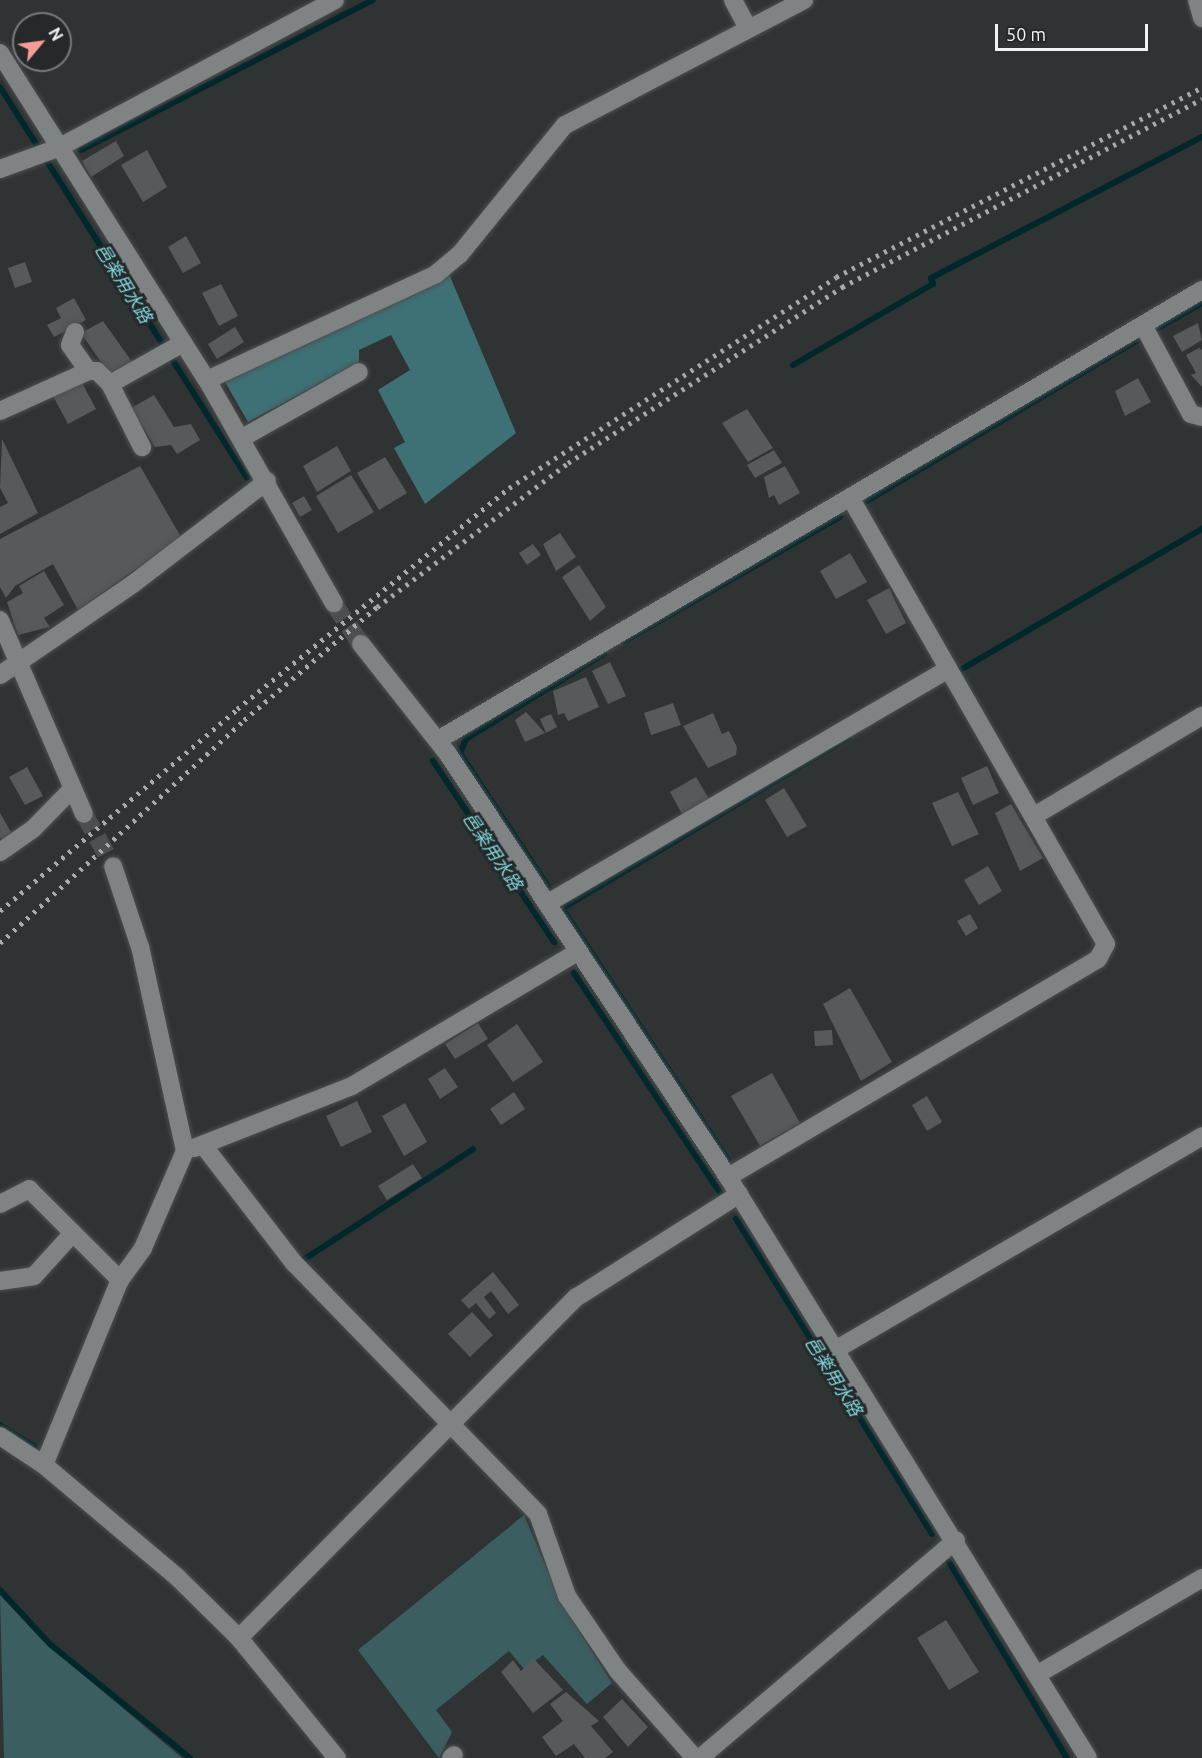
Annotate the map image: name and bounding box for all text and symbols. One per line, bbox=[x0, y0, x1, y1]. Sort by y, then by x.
north arrow bbox=[12, 12, 72, 72]
scale bar bbox=[998, 12, 1151, 50]
text: 50 m bbox=[1006, 24, 1046, 44]
text: N bbox=[45, 25, 67, 44]
water label: 邑楽用水路 bbox=[91, 239, 157, 327]
water label: 邑楽用水路 bbox=[459, 808, 527, 894]
water label: 邑楽用水路 bbox=[801, 1332, 867, 1420]

